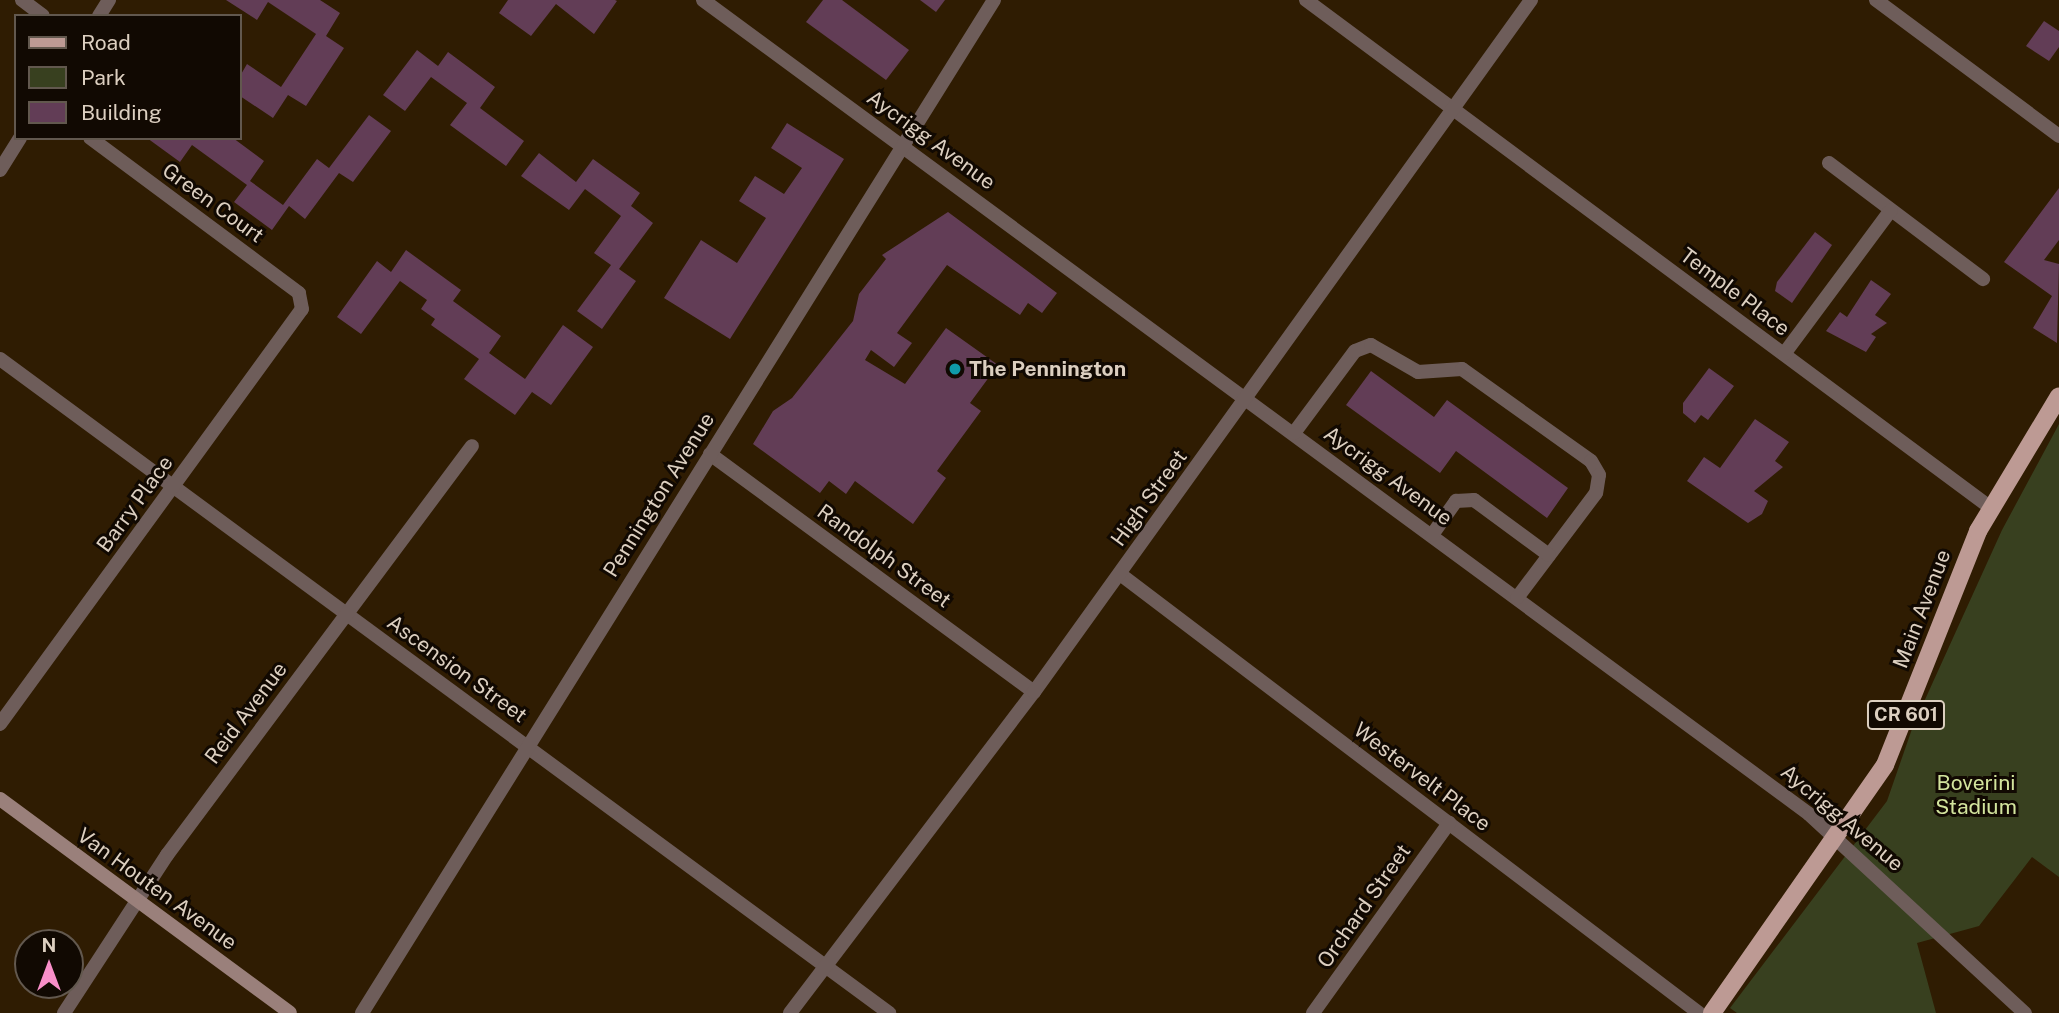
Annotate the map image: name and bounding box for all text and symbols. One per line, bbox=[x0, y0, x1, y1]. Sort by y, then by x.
legend bbox=[14, 14, 242, 140]
text: Road bbox=[81, 30, 131, 55]
text: Park bbox=[81, 65, 126, 90]
street label: Aycrigg Avenue bbox=[862, 85, 1000, 195]
text: Building bbox=[81, 100, 162, 125]
street label: Green Court bbox=[157, 158, 269, 248]
street label: Temple Place bbox=[1675, 243, 1795, 341]
place label: The Pennington bbox=[969, 356, 1126, 382]
marker: The Pennington bbox=[947, 361, 963, 377]
street label: Pennington Avenue bbox=[598, 408, 720, 582]
street label: Aycrigg Avenue bbox=[1319, 421, 1457, 531]
street label: High Street bbox=[1106, 445, 1192, 551]
street label: Barry Place bbox=[92, 451, 178, 557]
street label: Randolph Street bbox=[812, 499, 956, 613]
street label: Main Avenue bbox=[1888, 546, 1956, 672]
street label: Ascension Street bbox=[382, 610, 532, 728]
street label: Reid Avenue bbox=[200, 657, 292, 769]
road number: CR 601 bbox=[1866, 700, 1946, 730]
street label: Westervelt Place bbox=[1348, 717, 1496, 837]
street label: Aycrigg Avenue bbox=[1776, 759, 1908, 877]
park label: Boverini Stadium bbox=[1935, 770, 2017, 820]
street label: Van Houten Avenue bbox=[72, 823, 242, 955]
street label: Orchard Street bbox=[1312, 839, 1416, 973]
north arrow bbox=[14, 929, 84, 999]
text: N bbox=[42, 934, 56, 956]

